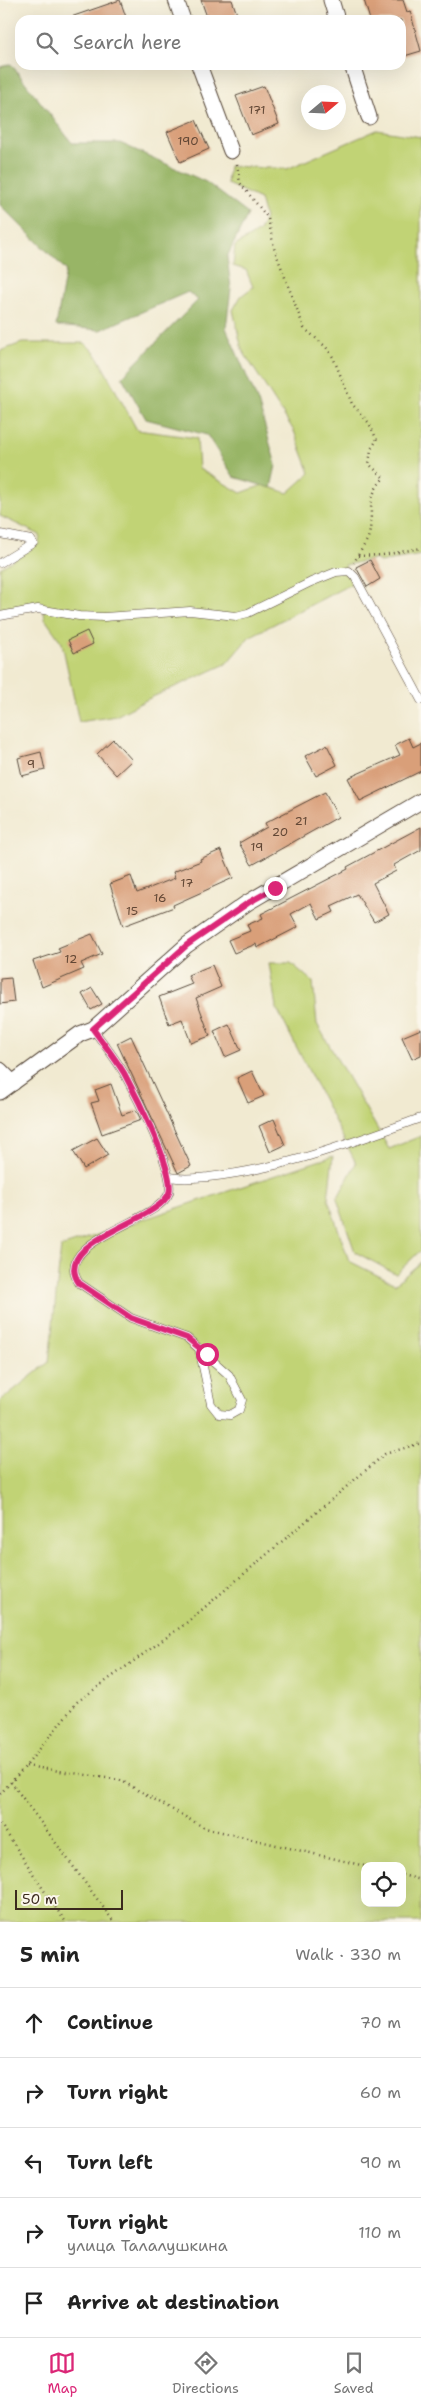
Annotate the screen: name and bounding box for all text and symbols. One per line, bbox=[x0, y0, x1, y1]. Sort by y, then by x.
search box bbox=[15, 15, 406, 70]
icon: search bbox=[33, 29, 61, 57]
text: Search here bbox=[73, 30, 182, 55]
north arrow bbox=[301, 85, 346, 130]
house number: 171 bbox=[248, 102, 266, 118]
house number: 190 bbox=[177, 133, 199, 149]
house number: 9 bbox=[27, 756, 35, 772]
house number: 21 bbox=[295, 813, 307, 829]
house number: 20 bbox=[272, 824, 288, 840]
house number: 19 bbox=[251, 839, 263, 855]
house number: 17 bbox=[181, 875, 193, 891]
route end bbox=[264, 877, 287, 900]
house number: 16 bbox=[153, 890, 167, 906]
house number: 15 bbox=[126, 903, 138, 919]
house number: 12 bbox=[65, 951, 77, 967]
route start bbox=[196, 1343, 219, 1366]
map controls bbox=[361, 1862, 406, 1907]
button: locate bbox=[361, 1862, 406, 1907]
scale bar bbox=[15, 1887, 122, 1910]
text: 50 m bbox=[22, 1890, 57, 1908]
text: 5 min bbox=[20, 1941, 80, 1969]
text: Walk · 330 m bbox=[295, 1944, 401, 1965]
icon: ahead bbox=[20, 2009, 48, 2037]
text: Continue bbox=[67, 2010, 153, 2035]
text: 70 m bbox=[360, 2012, 401, 2033]
icon: right bbox=[20, 2079, 48, 2107]
text: Turn right bbox=[67, 2080, 168, 2105]
text: 60 m bbox=[360, 2082, 401, 2103]
icon: left bbox=[20, 2149, 48, 2177]
text: Turn left bbox=[67, 2150, 153, 2175]
text: 90 m bbox=[360, 2152, 401, 2173]
text: Turn right bbox=[67, 2210, 168, 2235]
icon: right bbox=[20, 2219, 48, 2247]
text: 110 m bbox=[358, 2222, 401, 2243]
text: улица Талалушкина bbox=[67, 2235, 228, 2256]
icon: arrive bbox=[20, 2289, 48, 2317]
text: Arrive at destination bbox=[67, 2290, 279, 2315]
tab: Map bbox=[47, 2349, 77, 2397]
tab: Directions bbox=[172, 2349, 239, 2397]
tab: Saved bbox=[334, 2349, 374, 2397]

